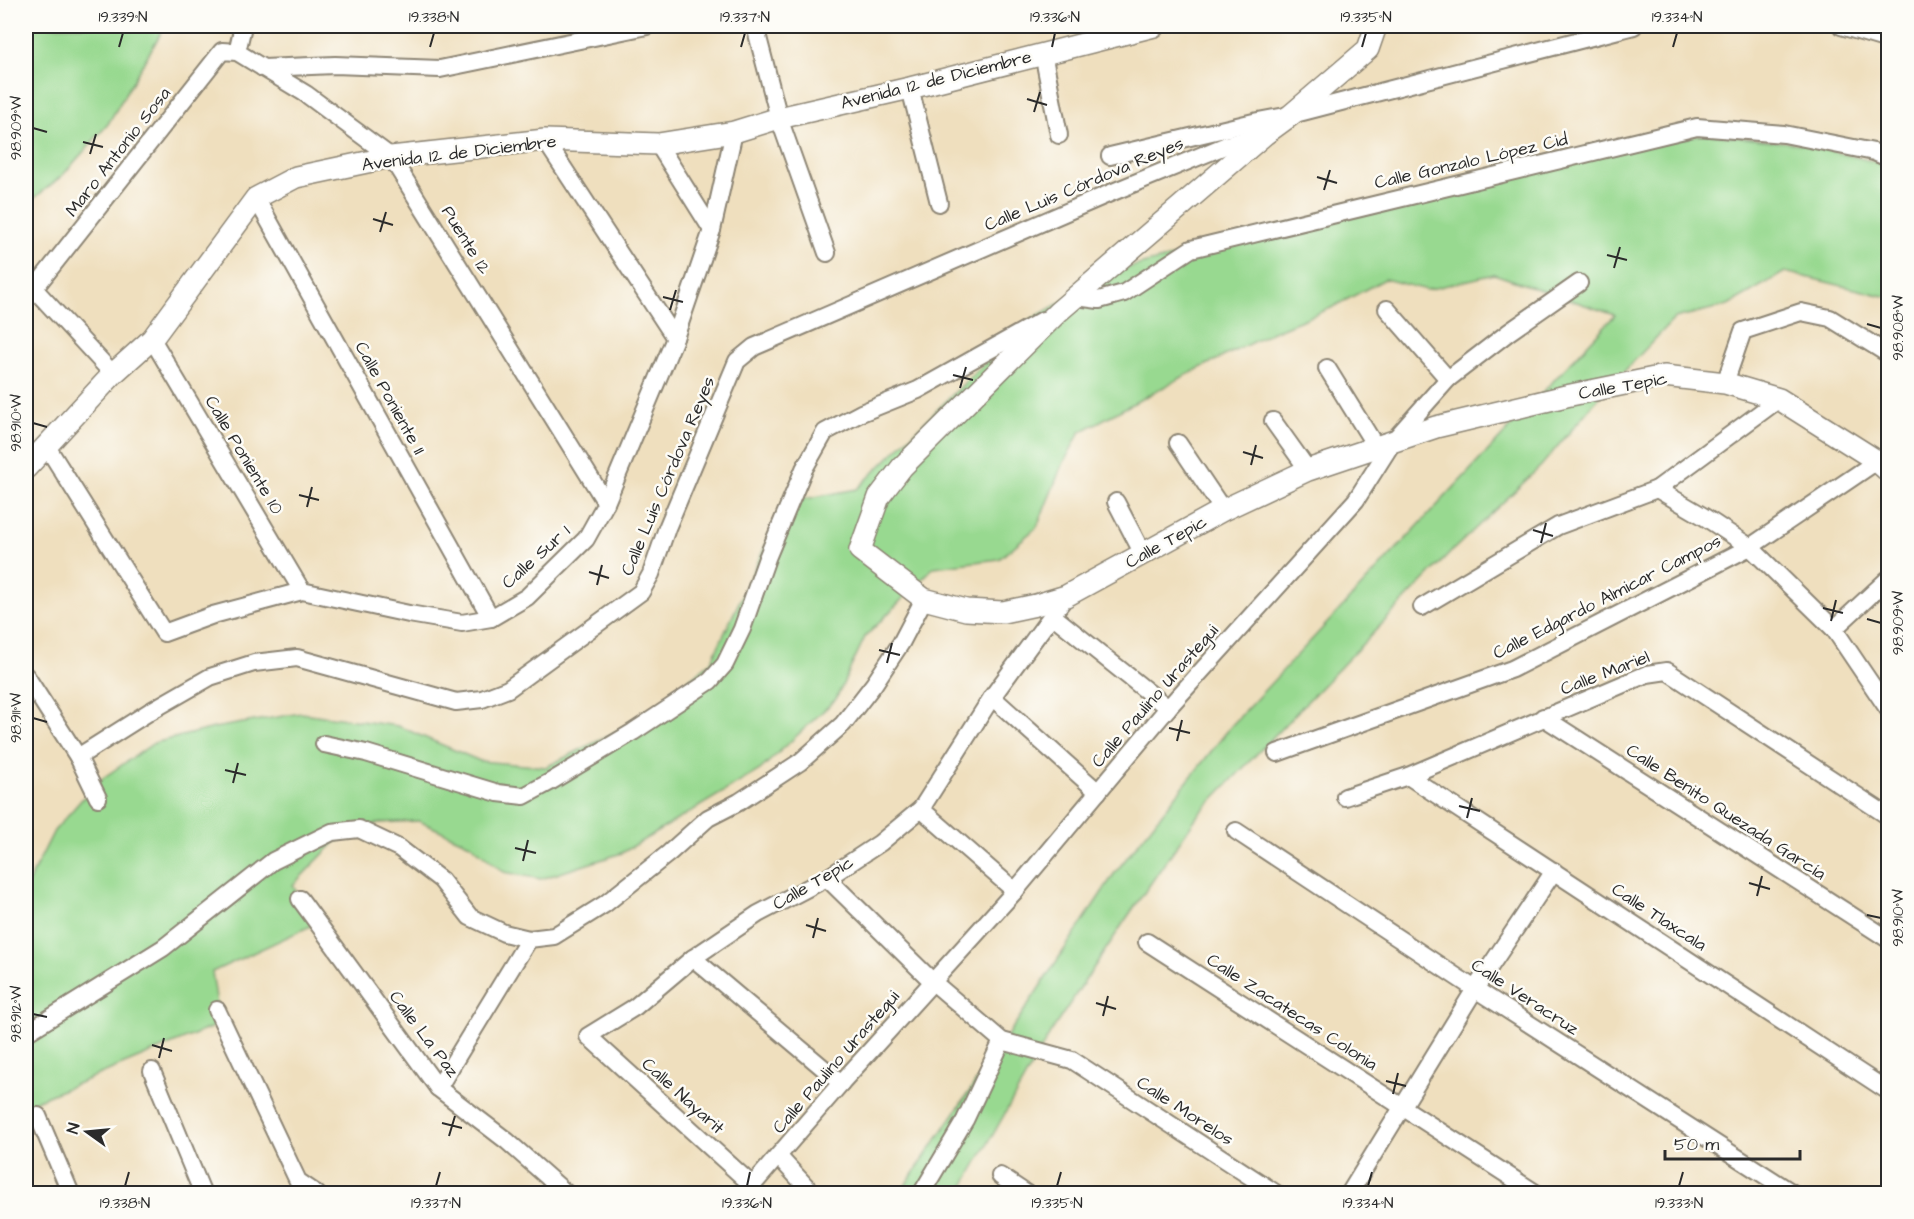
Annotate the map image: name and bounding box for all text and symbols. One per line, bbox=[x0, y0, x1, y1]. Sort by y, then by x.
text: 19.339°N bbox=[98, 7, 148, 28]
text: 19.338°N bbox=[409, 7, 459, 28]
text: 19.337°N bbox=[720, 7, 770, 28]
text: 19.336°N bbox=[1030, 7, 1080, 28]
text: 19.335°N bbox=[1340, 7, 1392, 28]
text: 19.334°N bbox=[1652, 7, 1702, 28]
street label: Avenida 12 de Diciembre bbox=[838, 44, 1034, 116]
street label: Maro Antonio Sosa bbox=[59, 82, 177, 222]
text: 98.909°W bbox=[6, 96, 27, 160]
street label: Calle Gonzalo López Cid bbox=[1372, 127, 1570, 195]
street label: Avenida 12 de Diciembre bbox=[360, 129, 558, 177]
street label: Calle Luis Córdova Reyes bbox=[981, 131, 1188, 238]
street label: Puente 12 bbox=[435, 201, 497, 280]
text: 98.908°W bbox=[1888, 295, 1909, 361]
street label: Calle Poniente 11 bbox=[349, 337, 431, 459]
street label: Calle Tepic bbox=[1577, 366, 1669, 406]
street label: Calle Luis Córdova Reyes bbox=[615, 373, 722, 580]
street label: Calle Poniente 10 bbox=[199, 391, 289, 519]
text: 98.910°W bbox=[6, 394, 27, 452]
street label: Calle Tepic bbox=[1121, 509, 1211, 575]
street label: Calle Sur 1 bbox=[496, 519, 576, 595]
street label: Calle Edgardo Almicar Campos bbox=[1489, 528, 1726, 667]
text: 98.909°W bbox=[1888, 591, 1909, 655]
street label: Calle Paulino Urastegui bbox=[1086, 619, 1225, 774]
street label: Calle Mariel bbox=[1557, 644, 1653, 701]
text: 98.911°W bbox=[6, 693, 27, 743]
street label: Calle Benito Quezada García bbox=[1621, 738, 1831, 886]
street label: Calle Tepic bbox=[768, 850, 858, 916]
street label: Calle Tlaxcala bbox=[1607, 877, 1711, 957]
text: 98.910°W bbox=[1888, 889, 1909, 947]
street label: Calle Zacatecas Colonia bbox=[1202, 947, 1382, 1077]
street label: Calle Veracruz bbox=[1466, 953, 1584, 1041]
street label: Calle La Paz bbox=[383, 985, 465, 1083]
street label: Calle Paulino Urastegui bbox=[767, 985, 906, 1140]
text: 98.912°W bbox=[6, 986, 27, 1042]
street label: Calle Nayarit bbox=[635, 1052, 731, 1141]
street label: Calle Morelos bbox=[1132, 1070, 1238, 1152]
north arrow bbox=[57, 1102, 117, 1162]
text: N bbox=[62, 1121, 85, 1136]
scale bar bbox=[1665, 1123, 1800, 1161]
text: 50 m bbox=[1674, 1132, 1719, 1157]
text: 19.338°N bbox=[100, 1193, 150, 1214]
text: 19.337°N bbox=[411, 1193, 461, 1214]
text: 19.336°N bbox=[722, 1193, 772, 1214]
text: 19.335°N bbox=[1031, 1193, 1083, 1214]
text: 19.334°N bbox=[1343, 1193, 1393, 1214]
text: 19.333°N bbox=[1655, 1193, 1703, 1214]

